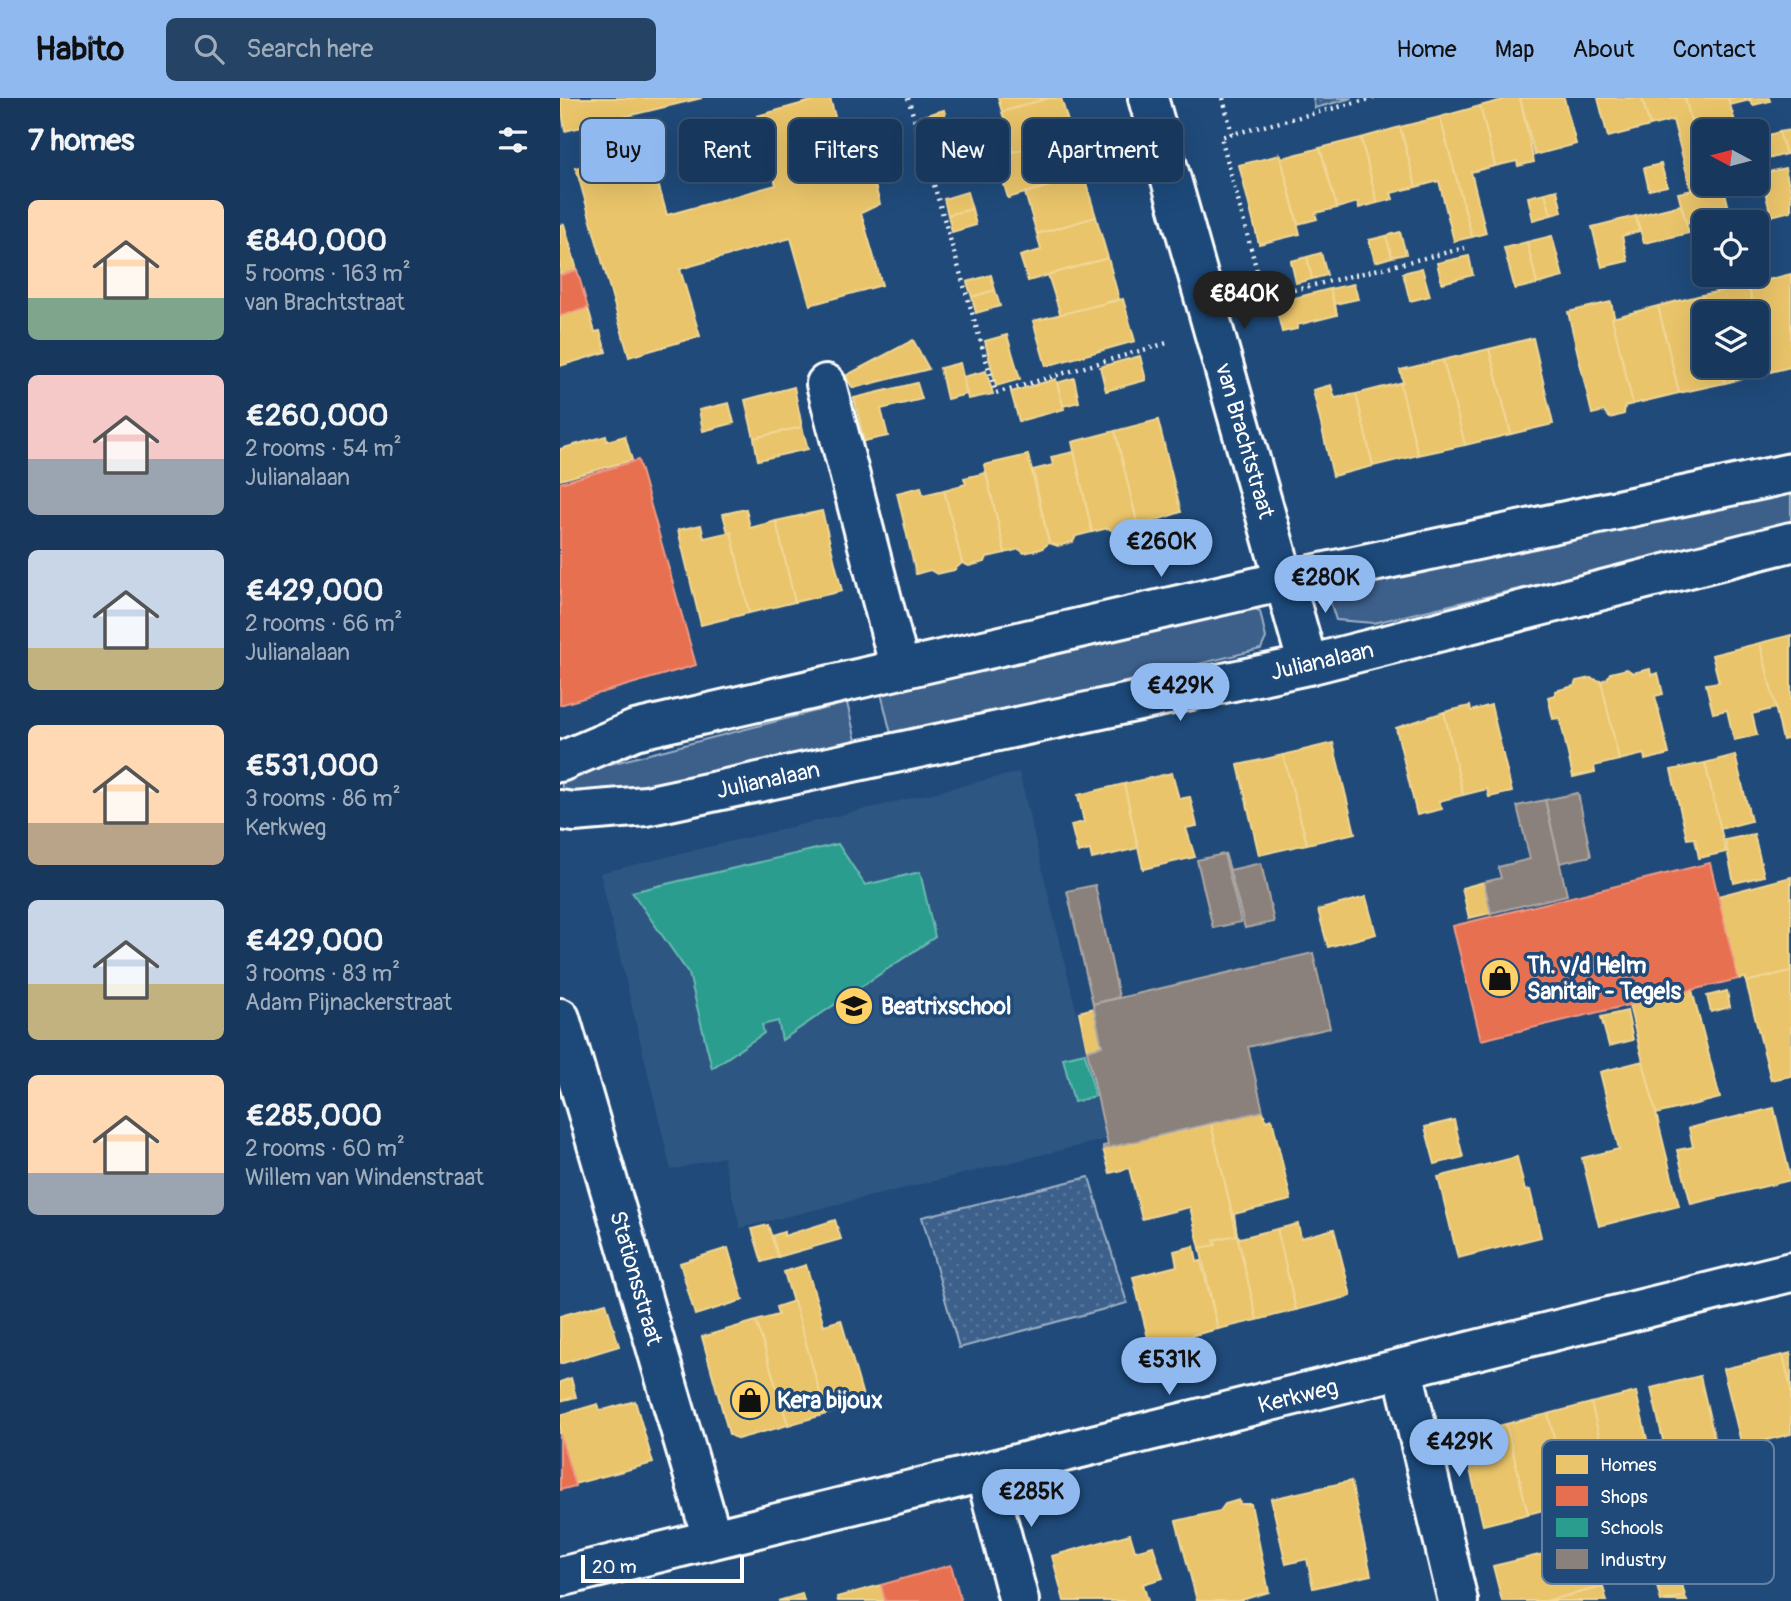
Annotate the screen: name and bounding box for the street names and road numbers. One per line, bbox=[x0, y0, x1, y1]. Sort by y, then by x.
street label: van Brachtstraat bbox=[1209, 359, 1281, 522]
street label: Julianalaan bbox=[1268, 635, 1376, 687]
street label: Julianalaan bbox=[714, 755, 822, 805]
street label: Stationsstraat bbox=[603, 1207, 669, 1349]
street label: Kerkweg bbox=[1255, 1372, 1341, 1420]

